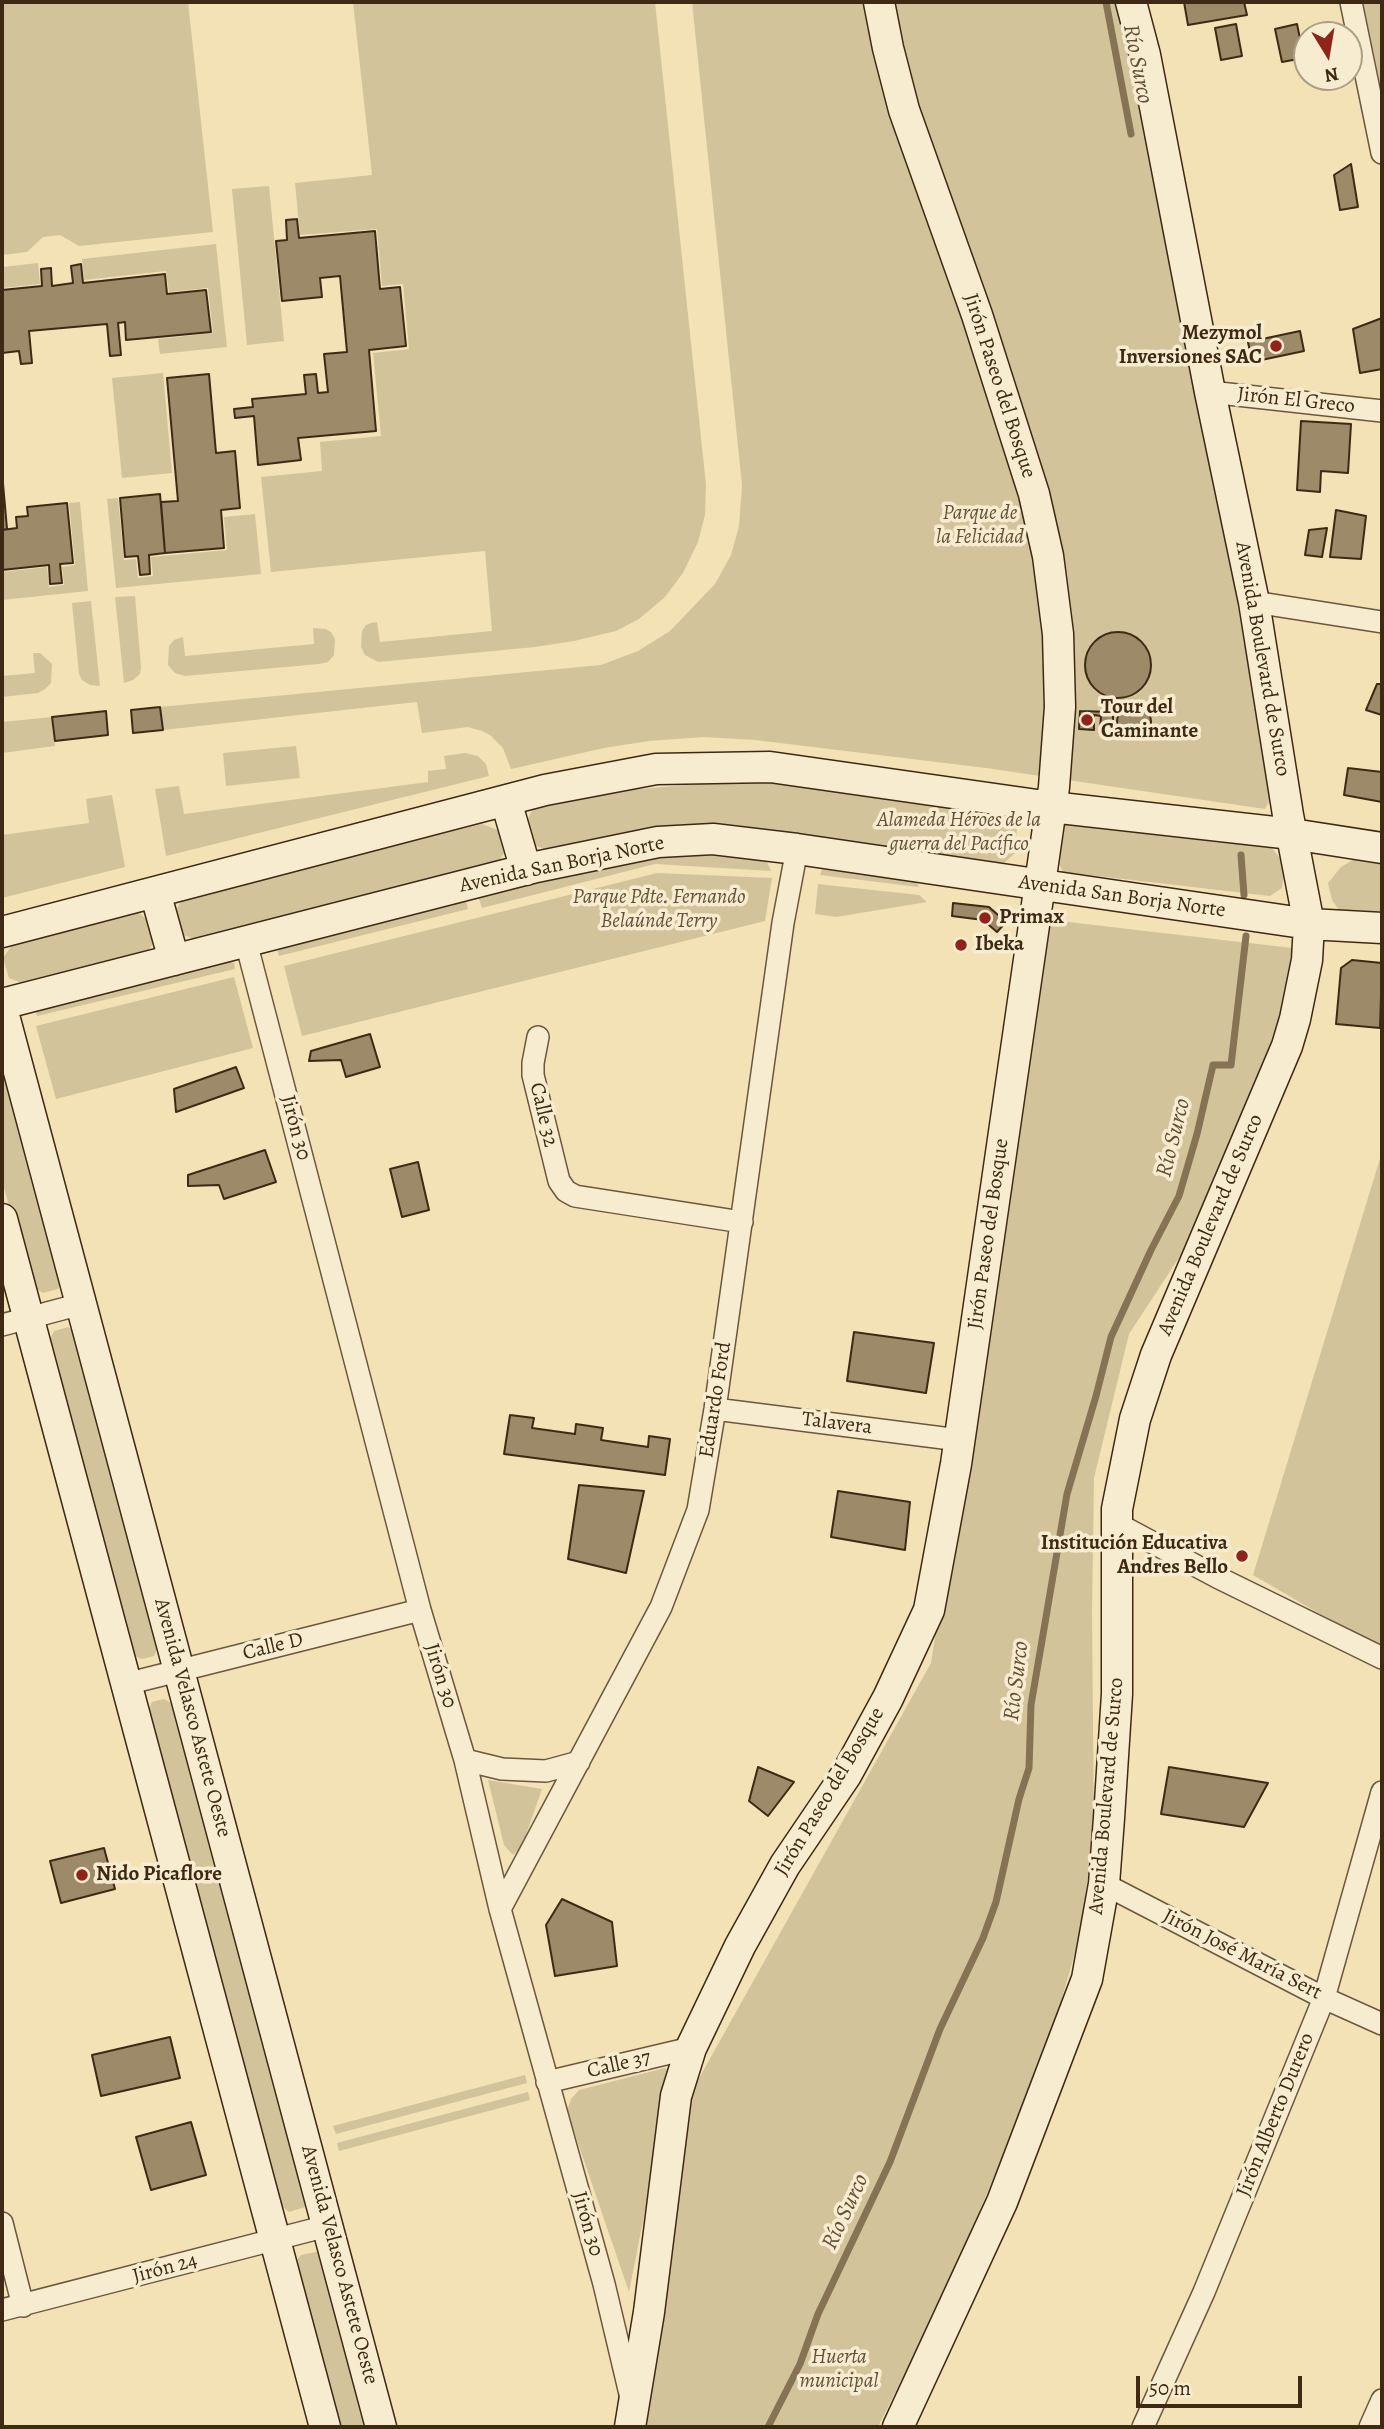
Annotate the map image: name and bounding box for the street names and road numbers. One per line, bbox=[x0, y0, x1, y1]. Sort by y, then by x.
street label: Jirón Paseo del Bosque bbox=[957, 291, 1041, 481]
street label: Jirón El Greco bbox=[1236, 382, 1356, 420]
street label: Avenida Boulevard de Surco bbox=[1229, 540, 1295, 778]
street label: Avenida San Borja Norte bbox=[457, 831, 667, 899]
street label: Avenida San Borja Norte bbox=[1017, 870, 1227, 924]
street label: Calle 32 bbox=[523, 1080, 563, 1150]
street label: Jirón 30 bbox=[274, 1093, 316, 1163]
street label: Avenida Boulevard de Surco bbox=[1153, 1111, 1269, 1339]
street label: Jirón Paseo del Bosque bbox=[963, 1137, 1015, 1331]
street label: Eduardo Ford bbox=[694, 1340, 738, 1460]
street label: Talavera bbox=[800, 1407, 874, 1441]
street label: Avenida Velasco Astete Oeste bbox=[148, 1596, 236, 1840]
street label: Calle D bbox=[240, 1627, 306, 1667]
street label: Jirón 30 bbox=[418, 1641, 462, 1711]
street label: Avenida Boulevard de Surco bbox=[1084, 1676, 1130, 1916]
street label: Jirón Paseo del Bosque bbox=[770, 1703, 890, 1881]
street label: Jirón José María Sert bbox=[1158, 1904, 1326, 2006]
street label: Jirón Alberto Durero bbox=[1232, 2029, 1320, 2201]
street label: Calle 37 bbox=[585, 2045, 653, 2085]
street label: Avenida Velasco Astete Oeste bbox=[295, 2143, 383, 2387]
street label: Jirón 30 bbox=[566, 2189, 608, 2259]
street label: Jirón 24 bbox=[130, 2248, 200, 2290]

